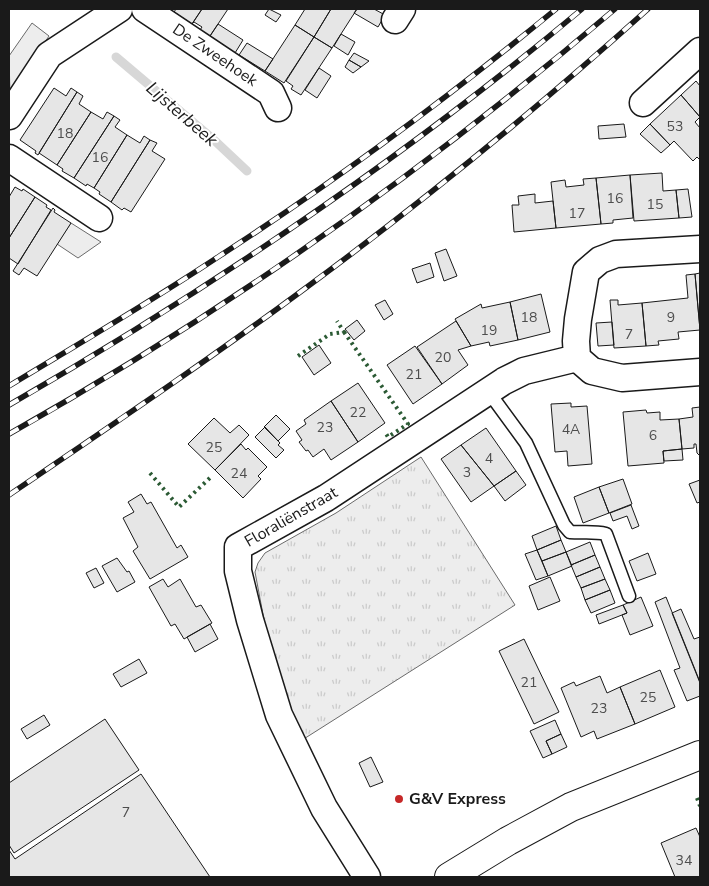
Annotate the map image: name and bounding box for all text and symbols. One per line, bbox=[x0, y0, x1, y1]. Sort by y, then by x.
street label: De Zweehoek bbox=[168, 18, 263, 92]
water label: Lijsterbeek bbox=[141, 76, 224, 152]
house number: 53 bbox=[667, 117, 683, 136]
house number: 18 bbox=[57, 124, 73, 143]
house number: 16 bbox=[92, 148, 108, 167]
house number: 16 bbox=[607, 189, 623, 208]
house number: 15 bbox=[647, 195, 663, 214]
house number: 17 bbox=[569, 204, 585, 223]
house number: 18 bbox=[521, 308, 537, 327]
house number: 9 bbox=[667, 308, 675, 327]
house number: 19 bbox=[481, 321, 497, 340]
house number: 7 bbox=[625, 325, 633, 344]
house number: 20 bbox=[435, 348, 451, 367]
house number: 21 bbox=[406, 365, 422, 384]
house number: 22 bbox=[350, 403, 366, 422]
house number: 23 bbox=[317, 418, 333, 437]
house number: 4A bbox=[562, 420, 580, 439]
house number: 6 bbox=[649, 426, 657, 445]
house number: 25 bbox=[206, 438, 222, 457]
house number: 4 bbox=[485, 449, 493, 468]
house number: 3 bbox=[463, 463, 471, 482]
house number: 24 bbox=[231, 464, 247, 483]
street label: Floraliënstraat bbox=[241, 481, 342, 553]
house number: 21 bbox=[521, 673, 537, 692]
house number: 25 bbox=[640, 688, 656, 707]
house number: 23 bbox=[591, 699, 607, 718]
place label: G&V Express bbox=[409, 788, 506, 810]
marker: G&V Express bbox=[393, 793, 405, 805]
house number: 7 bbox=[122, 803, 130, 822]
house number: 34 bbox=[676, 851, 692, 870]

